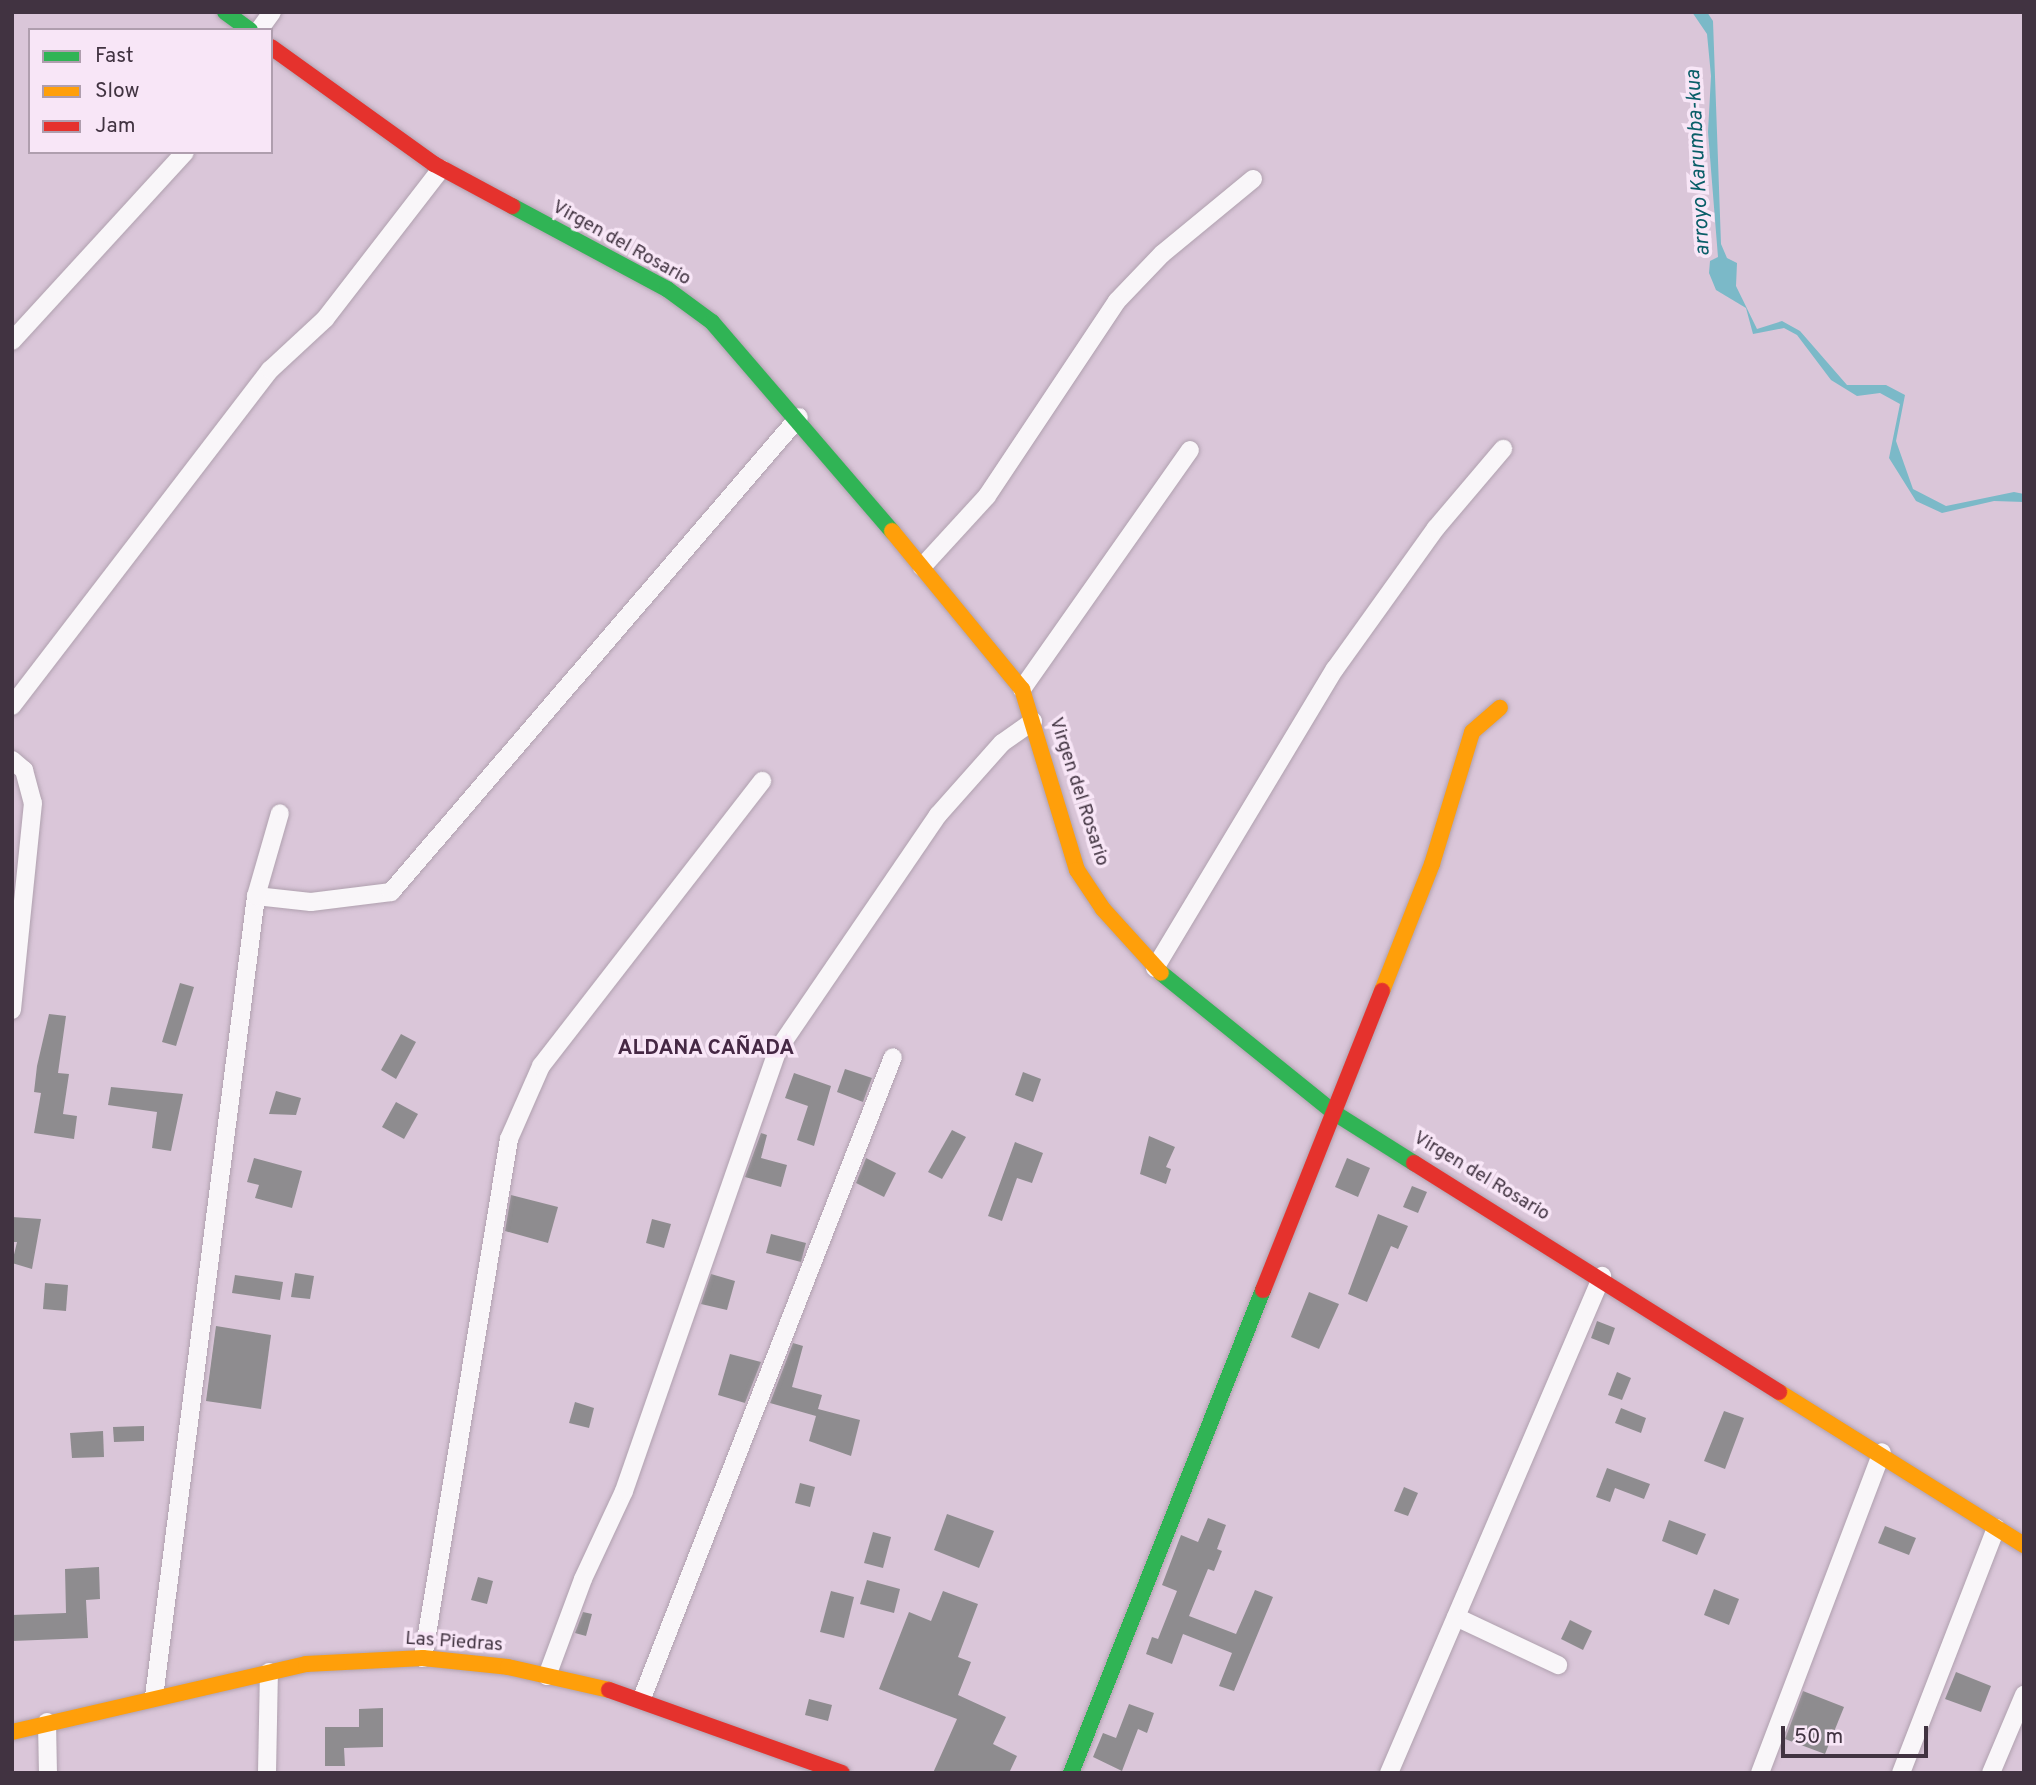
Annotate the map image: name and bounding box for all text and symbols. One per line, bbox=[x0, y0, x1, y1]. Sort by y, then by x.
legend bbox=[28, 28, 273, 154]
text: Fast bbox=[95, 43, 134, 70]
water label: arroyo Karumba-kua bbox=[1682, 69, 1716, 257]
text: Slow bbox=[95, 78, 140, 105]
text: Jam bbox=[95, 113, 136, 140]
street label: Virgen del Rosario bbox=[548, 196, 694, 292]
street label: Virgen del Rosario bbox=[1043, 715, 1113, 869]
district label: ALDANA CAÑADA bbox=[617, 1036, 795, 1062]
street label: Virgen del Rosario bbox=[1409, 1127, 1553, 1227]
street label: Las Piedras bbox=[404, 1628, 504, 1658]
scale bar bbox=[1784, 1712, 1931, 1756]
text: 50 m bbox=[1794, 1724, 1843, 1751]

